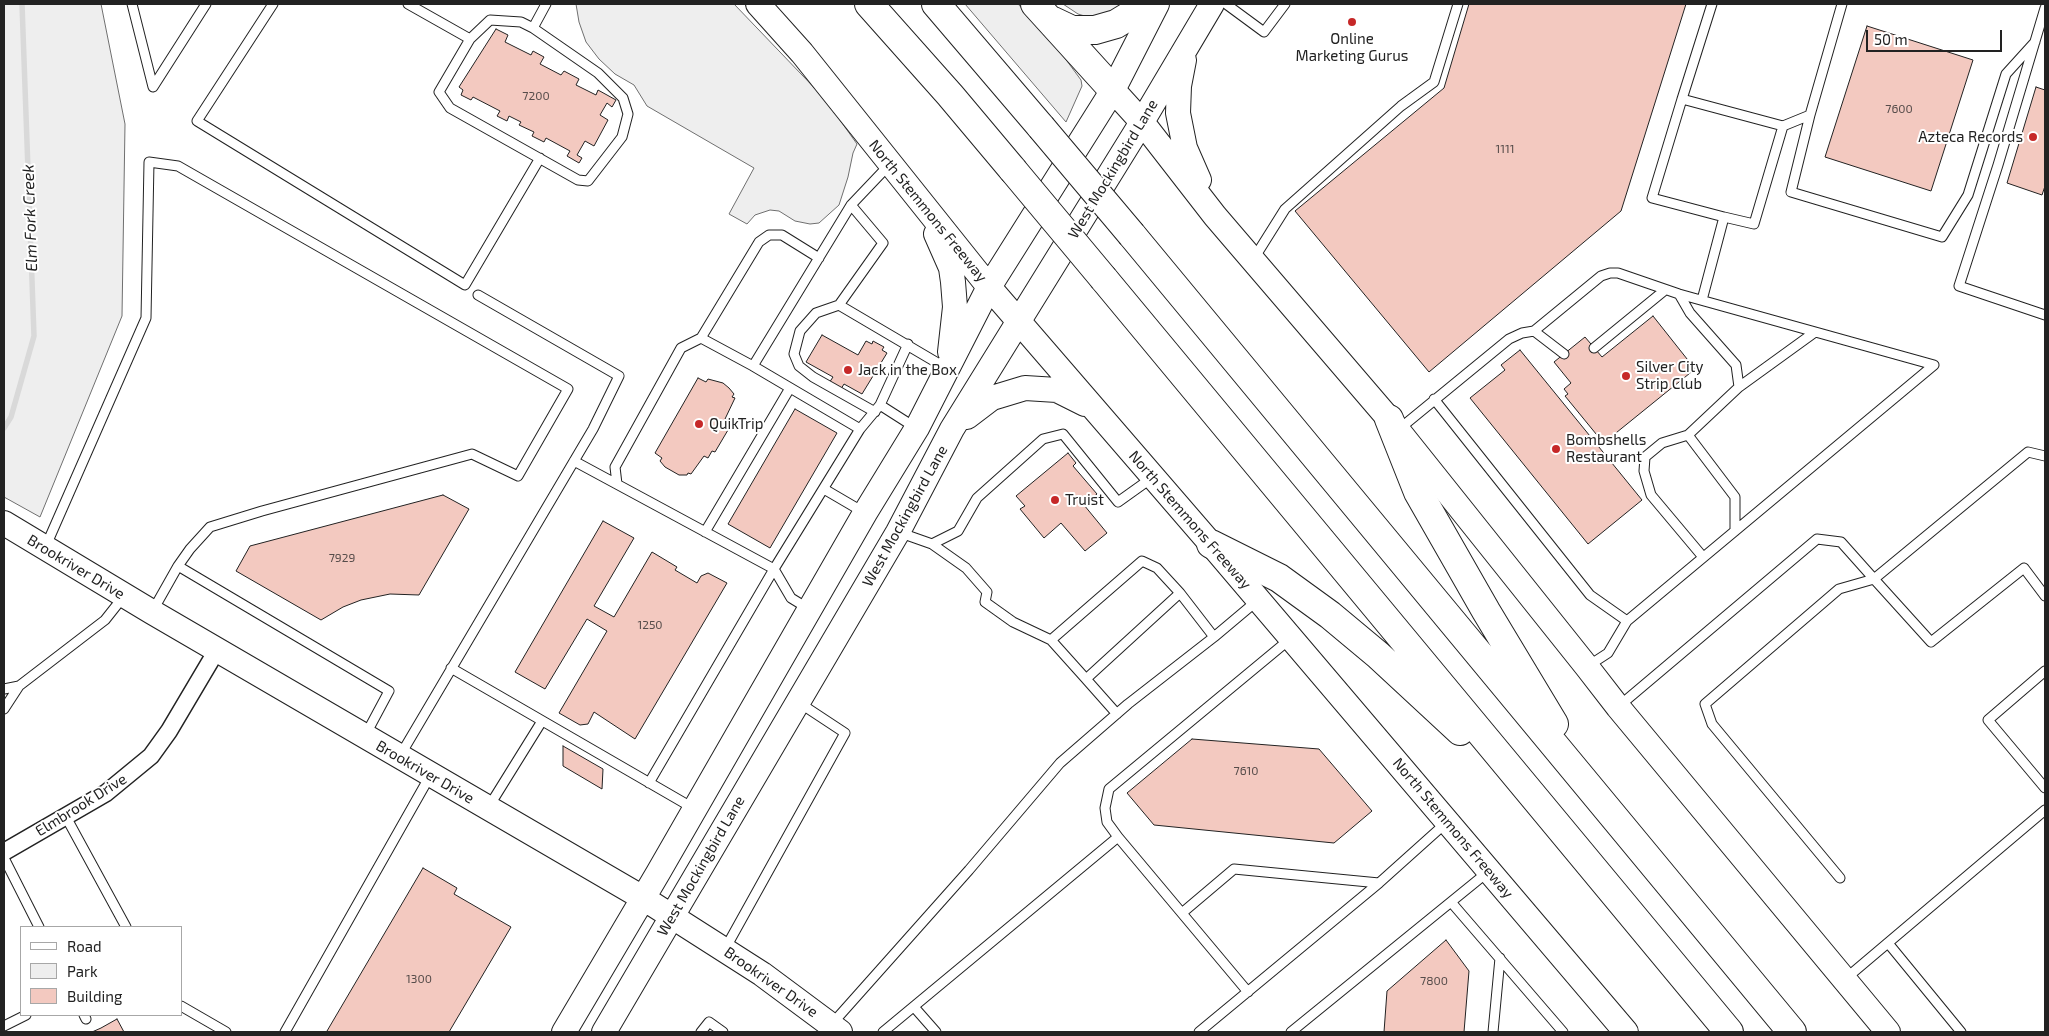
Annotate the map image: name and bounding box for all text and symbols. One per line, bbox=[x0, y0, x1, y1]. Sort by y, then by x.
marker: Online Marketing Gurus bbox=[1346, 16, 1358, 28]
scale bar bbox=[1869, 20, 2005, 52]
place label: Online Marketing Gurus bbox=[1296, 30, 1408, 65]
text: 50 m bbox=[1874, 30, 1908, 48]
house number: 7200 bbox=[522, 89, 550, 103]
street label: West Mockingbird Lane bbox=[1064, 96, 1162, 242]
house number: 7600 bbox=[1885, 102, 1913, 116]
place label: Azteca Records bbox=[1918, 128, 2023, 146]
marker: Azteca Records bbox=[2027, 131, 2039, 143]
street label: North Stemmons Freeway bbox=[865, 136, 991, 286]
house number: 1111 bbox=[1495, 142, 1515, 156]
water label: Elm Fork Creek bbox=[19, 164, 41, 272]
place label: Silver City Strip Club bbox=[1636, 358, 1703, 393]
place label: Jack in the Box bbox=[858, 361, 957, 379]
marker: Jack in the Box bbox=[842, 364, 854, 376]
marker: Silver City Strip Club bbox=[1620, 370, 1632, 382]
place label: QuikTrip bbox=[709, 415, 763, 433]
marker: QuikTrip bbox=[693, 418, 705, 430]
place label: Bombshells Restaurant bbox=[1566, 431, 1646, 466]
street label: West Mockingbird Lane bbox=[859, 442, 951, 590]
marker: Bombshells Restaurant bbox=[1550, 443, 1562, 455]
street label: North Stemmons Freeway bbox=[1125, 447, 1255, 593]
place label: Truist bbox=[1065, 491, 1104, 509]
marker: Truist bbox=[1049, 494, 1061, 506]
street label: Brookriver Drive bbox=[24, 531, 128, 603]
house number: 7929 bbox=[329, 551, 355, 565]
house number: 1250 bbox=[637, 618, 663, 632]
street label: Brookriver Drive bbox=[373, 737, 477, 807]
street label: North Stemmons Freeway bbox=[1389, 754, 1517, 902]
house number: 7610 bbox=[1233, 764, 1259, 778]
street label: Elmbrook Drive bbox=[32, 770, 130, 840]
street label: West Mockingbird Lane bbox=[653, 793, 749, 939]
legend bbox=[20, 926, 182, 1016]
text: Road bbox=[67, 937, 102, 955]
street label: Brookriver Drive bbox=[721, 943, 821, 1021]
text: Park bbox=[67, 962, 98, 980]
house number: 1300 bbox=[406, 972, 432, 986]
house number: 7800 bbox=[1420, 974, 1448, 988]
text: Building bbox=[67, 987, 122, 1005]

